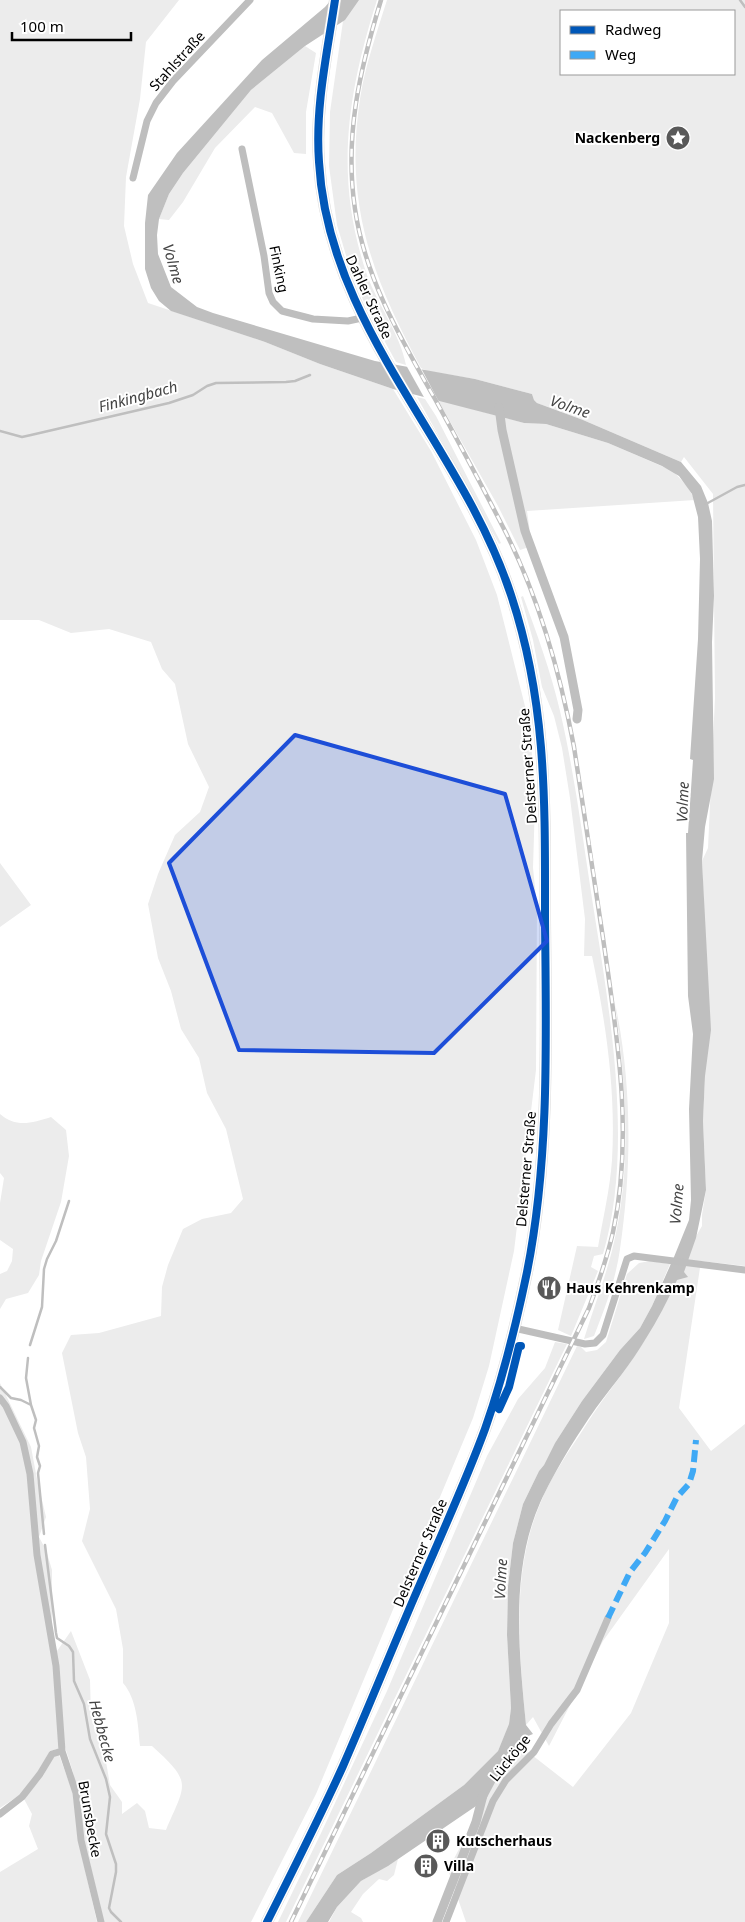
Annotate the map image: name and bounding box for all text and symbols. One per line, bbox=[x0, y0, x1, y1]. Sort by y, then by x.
scale bar bbox=[12, 10, 131, 42]
legend bbox=[560, 10, 735, 75]
text: 100 m bbox=[20, 16, 64, 36]
text: Radweg bbox=[605, 19, 661, 39]
street label: Stahlstraße bbox=[145, 26, 209, 95]
text: Weg bbox=[605, 44, 636, 64]
place icon: Nackenberg bbox=[665, 125, 691, 151]
place label: Nackenberg bbox=[575, 128, 660, 147]
water label: Volme bbox=[159, 241, 189, 287]
street label: Finking bbox=[265, 243, 294, 294]
street label: Dahler Straße bbox=[342, 252, 397, 342]
water label: Finkingbach bbox=[96, 376, 179, 416]
water label: Volme bbox=[548, 390, 593, 422]
street label: Delsterner Straße bbox=[514, 707, 541, 825]
water label: Volme bbox=[671, 781, 693, 823]
street label: Delsterner Straße bbox=[511, 1110, 540, 1228]
water label: Volme bbox=[664, 1182, 688, 1225]
restaurant icon: Haus Kehrenkamp bbox=[536, 1275, 562, 1301]
place label: Haus Kehrenkamp bbox=[566, 1278, 695, 1297]
street label: Delsterner Straße bbox=[388, 1496, 451, 1610]
water label: Volme bbox=[489, 1557, 511, 1600]
water label: Hebbecke bbox=[85, 1697, 121, 1765]
street label: Lücköge bbox=[485, 1730, 534, 1785]
street label: Brunsbecke bbox=[74, 1779, 107, 1859]
building icon: Kutscherhaus bbox=[425, 1828, 451, 1854]
place label: Kutscherhaus bbox=[456, 1831, 552, 1850]
building icon: Villa bbox=[413, 1853, 439, 1879]
place label: Villa bbox=[444, 1856, 474, 1875]

